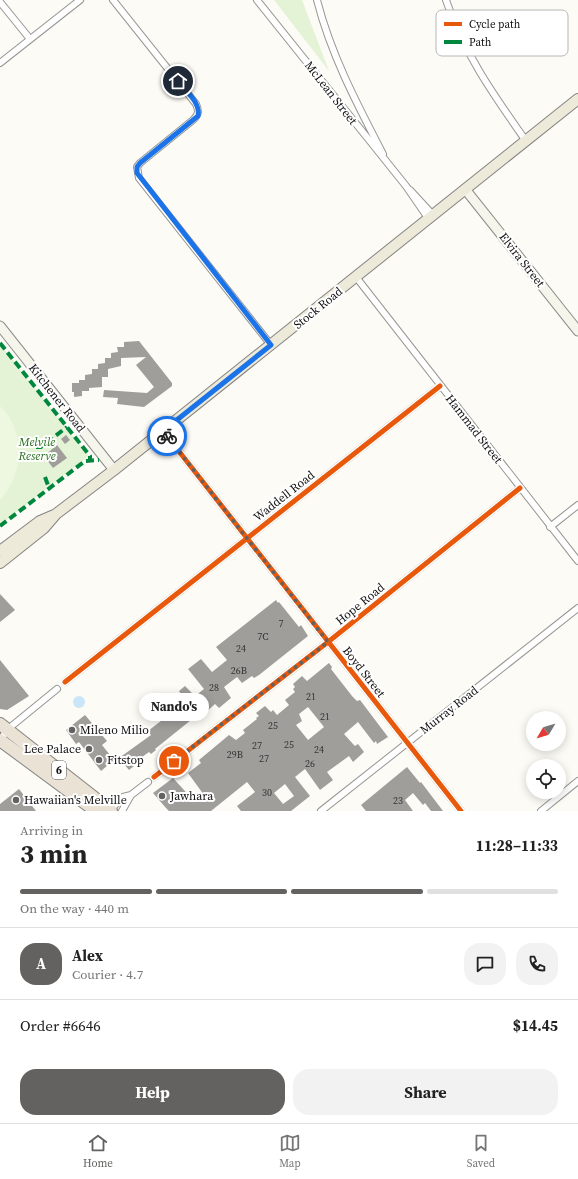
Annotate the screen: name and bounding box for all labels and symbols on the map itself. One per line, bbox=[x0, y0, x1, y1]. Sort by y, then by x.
legend bbox=[436, 10, 568, 56]
text: Cycle path bbox=[469, 17, 521, 32]
text: Path bbox=[469, 35, 492, 50]
street label: McLean Street bbox=[301, 58, 361, 128]
pin bbox=[161, 64, 195, 98]
street label: Elvira Street bbox=[496, 229, 548, 291]
street label: Stock Road bbox=[290, 283, 346, 333]
street label: Kitchener Road bbox=[25, 360, 89, 436]
street label: Hammad Street bbox=[442, 391, 506, 467]
courier bbox=[147, 416, 187, 456]
park label: Melvile Reserve bbox=[17, 434, 56, 464]
street label: Waddell Road bbox=[250, 467, 318, 525]
street label: Hope Road bbox=[332, 579, 388, 629]
house number: 7 bbox=[279, 617, 284, 630]
house number: 7C bbox=[257, 630, 269, 643]
house number: 24 bbox=[236, 642, 246, 655]
street label: Boyd Street bbox=[339, 643, 389, 701]
house number: 26B bbox=[231, 664, 247, 677]
house number: 28 bbox=[209, 681, 219, 694]
street label: Murray Road bbox=[417, 682, 482, 738]
house number: 21 bbox=[306, 690, 316, 703]
callout: Nando's bbox=[139, 693, 209, 721]
house number: 21 bbox=[320, 710, 330, 723]
north arrow bbox=[526, 711, 566, 751]
house number: 25 bbox=[268, 719, 278, 732]
place label: Mileno Milio bbox=[80, 722, 149, 738]
marker: Mileno Milio bbox=[67, 725, 77, 735]
house number: 25 bbox=[284, 738, 294, 751]
house number: 27 bbox=[252, 739, 262, 752]
place label: Lee Palace bbox=[24, 741, 81, 757]
house number: 24 bbox=[314, 743, 324, 756]
marker: Lee Palace bbox=[84, 744, 94, 754]
pin bbox=[157, 744, 191, 778]
house number: 29B bbox=[227, 748, 243, 761]
place label: Fitstop bbox=[107, 752, 144, 768]
house number: 27 bbox=[259, 752, 269, 765]
marker: Fitstop bbox=[94, 755, 104, 765]
house number: 26 bbox=[305, 757, 315, 770]
road number: 6 bbox=[52, 761, 66, 779]
house number: 30 bbox=[262, 786, 272, 799]
place label: Jawhara bbox=[169, 788, 214, 804]
marker: Jawhara bbox=[157, 791, 167, 801]
place label: Hawaiian's Melville bbox=[24, 792, 127, 808]
house number: 23 bbox=[393, 794, 403, 807]
marker: Hawaiian's Melville bbox=[11, 795, 21, 805]

